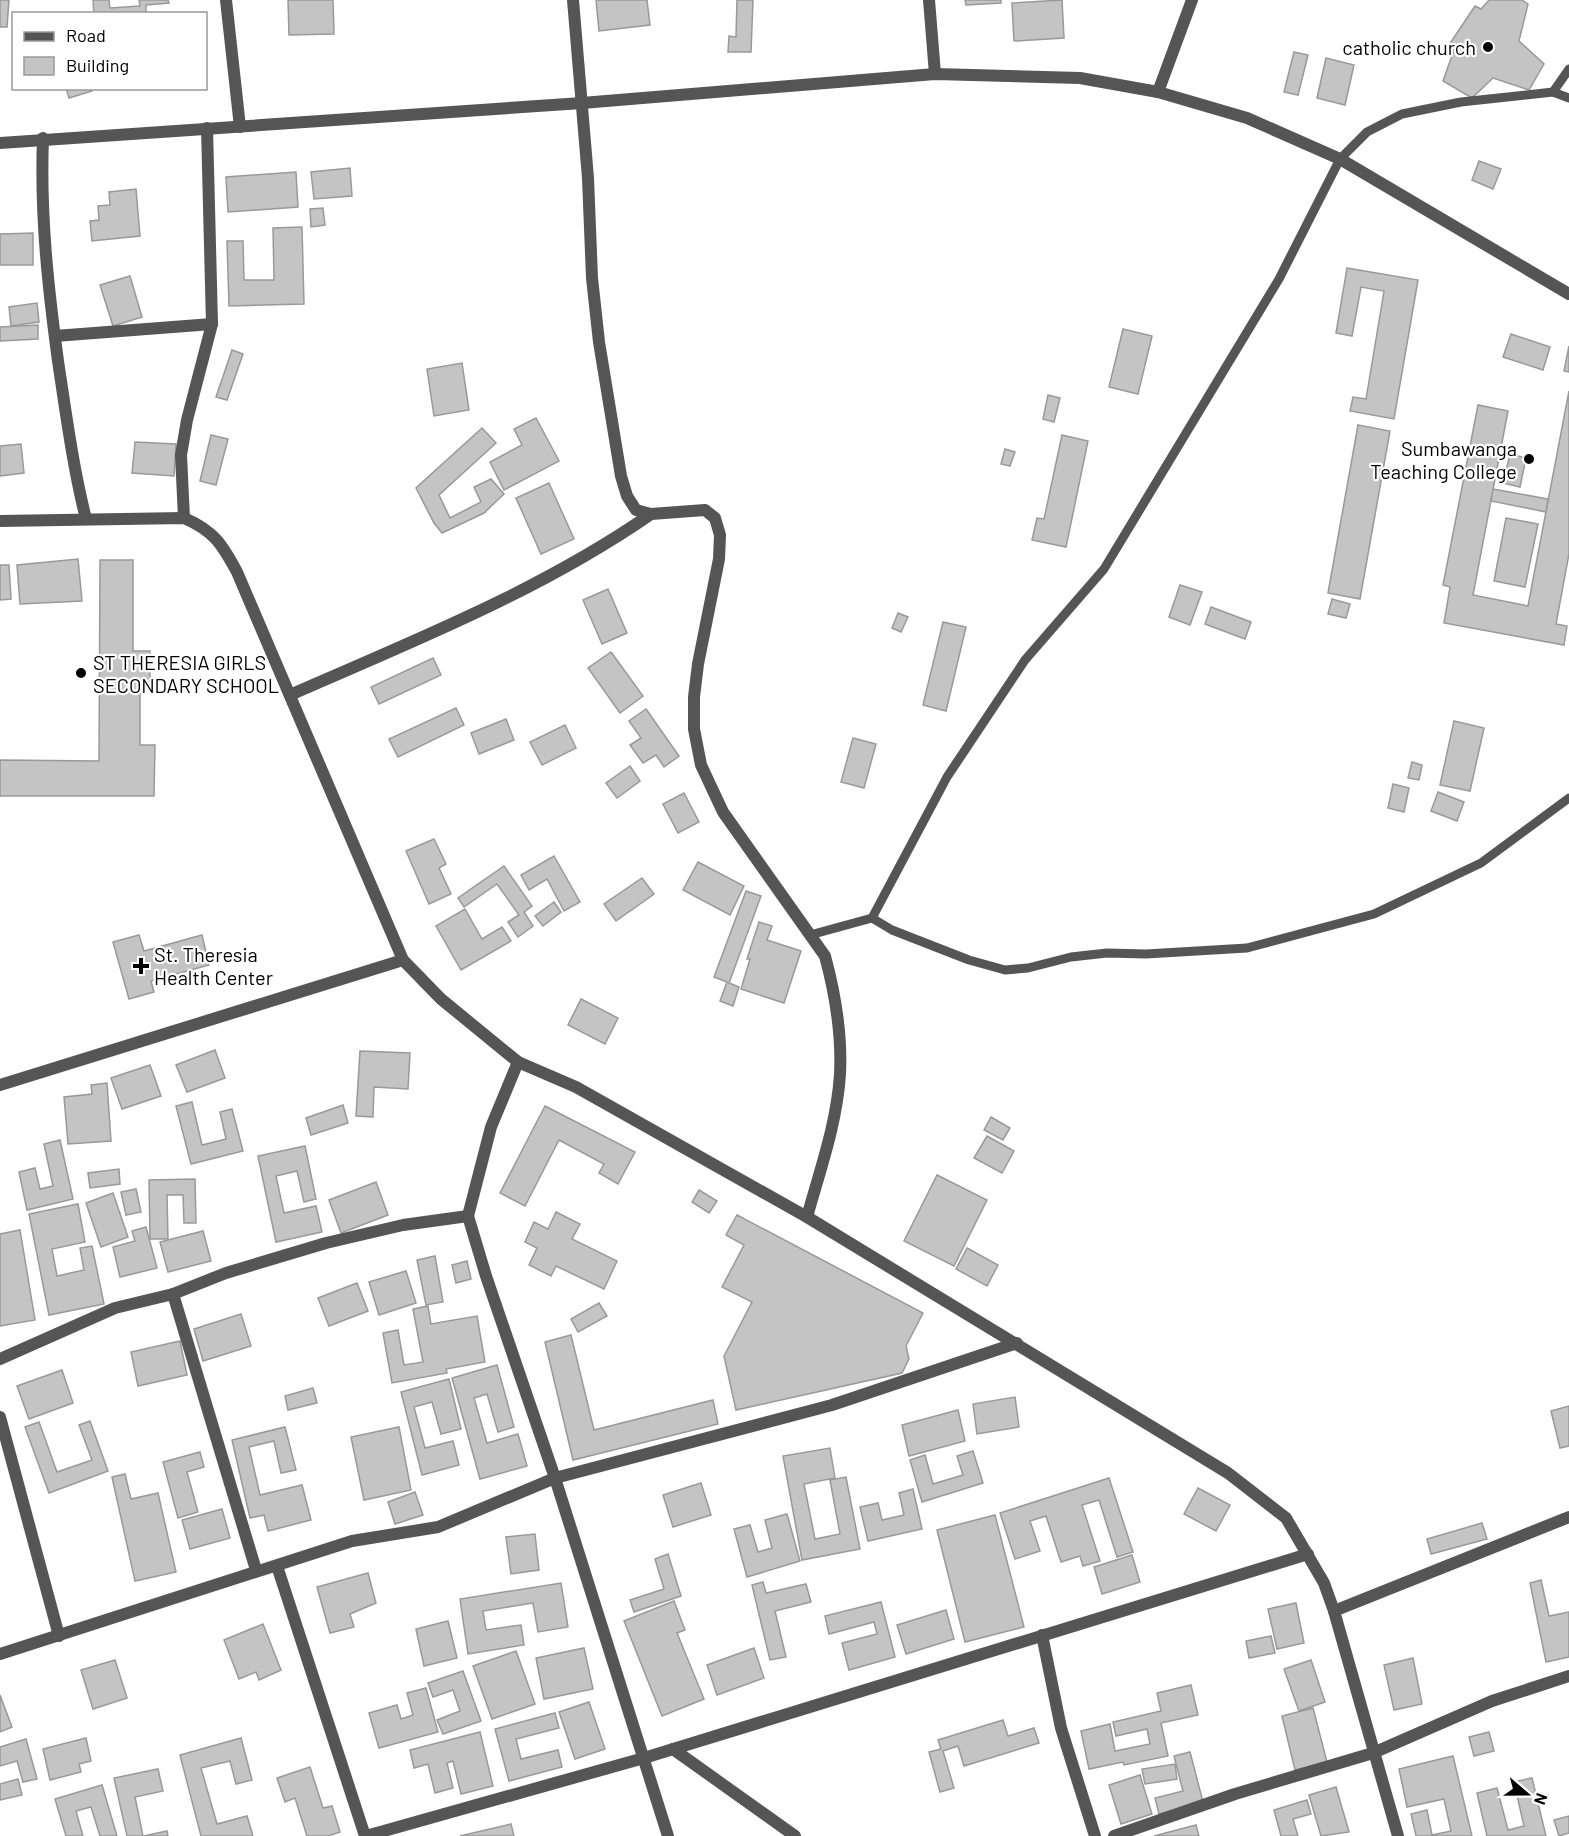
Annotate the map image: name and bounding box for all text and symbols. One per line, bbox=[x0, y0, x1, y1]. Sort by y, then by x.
legend bbox=[12, 12, 207, 90]
text: Road bbox=[66, 24, 106, 46]
place label: catholic church bbox=[1342, 35, 1476, 59]
marker: catholic church bbox=[1481, 40, 1495, 54]
text: Building bbox=[66, 54, 129, 76]
place label: Sumbawanga Teaching College bbox=[1370, 436, 1517, 483]
marker: Sumbawanga Teaching College bbox=[1522, 452, 1536, 466]
place label: ST THERESIA GIRLS SECONDARY SCHOOL bbox=[93, 650, 279, 697]
marker: ST THERESIA GIRLS SECONDARY SCHOOL bbox=[74, 666, 88, 680]
place label: St. Theresia Health Center bbox=[154, 942, 273, 989]
marker: St. Theresia Health Center bbox=[132, 957, 150, 975]
north arrow bbox=[1497, 1764, 1557, 1824]
text: N bbox=[1531, 1791, 1552, 1808]

